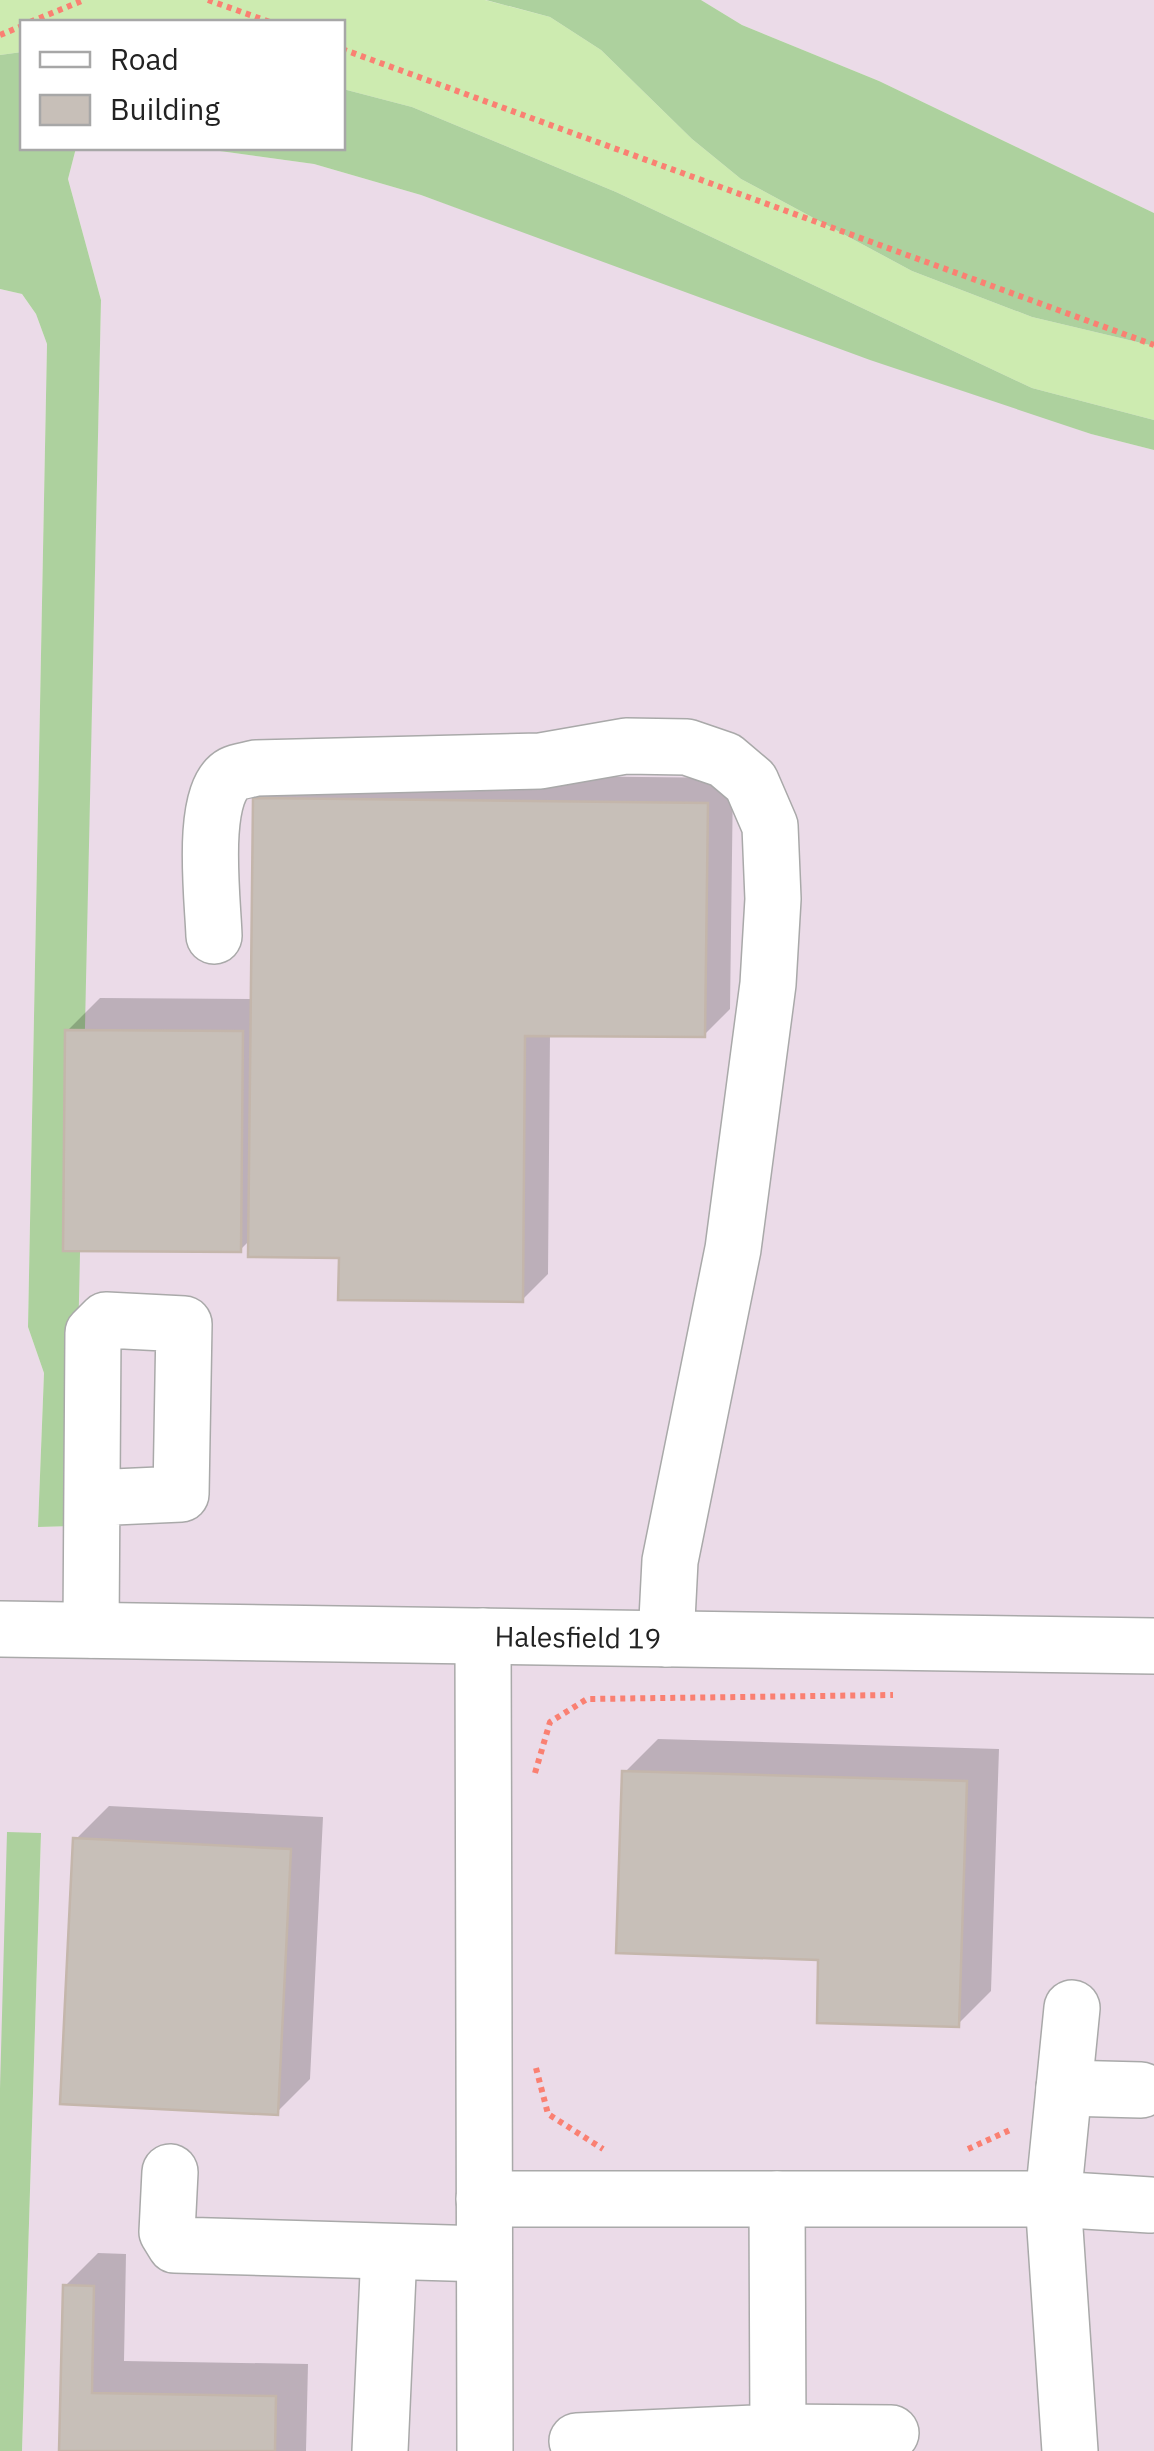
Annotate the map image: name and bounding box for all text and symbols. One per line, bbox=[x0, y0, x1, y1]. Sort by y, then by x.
legend bbox=[20, 20, 345, 150]
text: Road bbox=[110, 39, 179, 78]
text: Building bbox=[110, 89, 220, 128]
street label: Halesfield 19 bbox=[494, 1617, 662, 1657]

